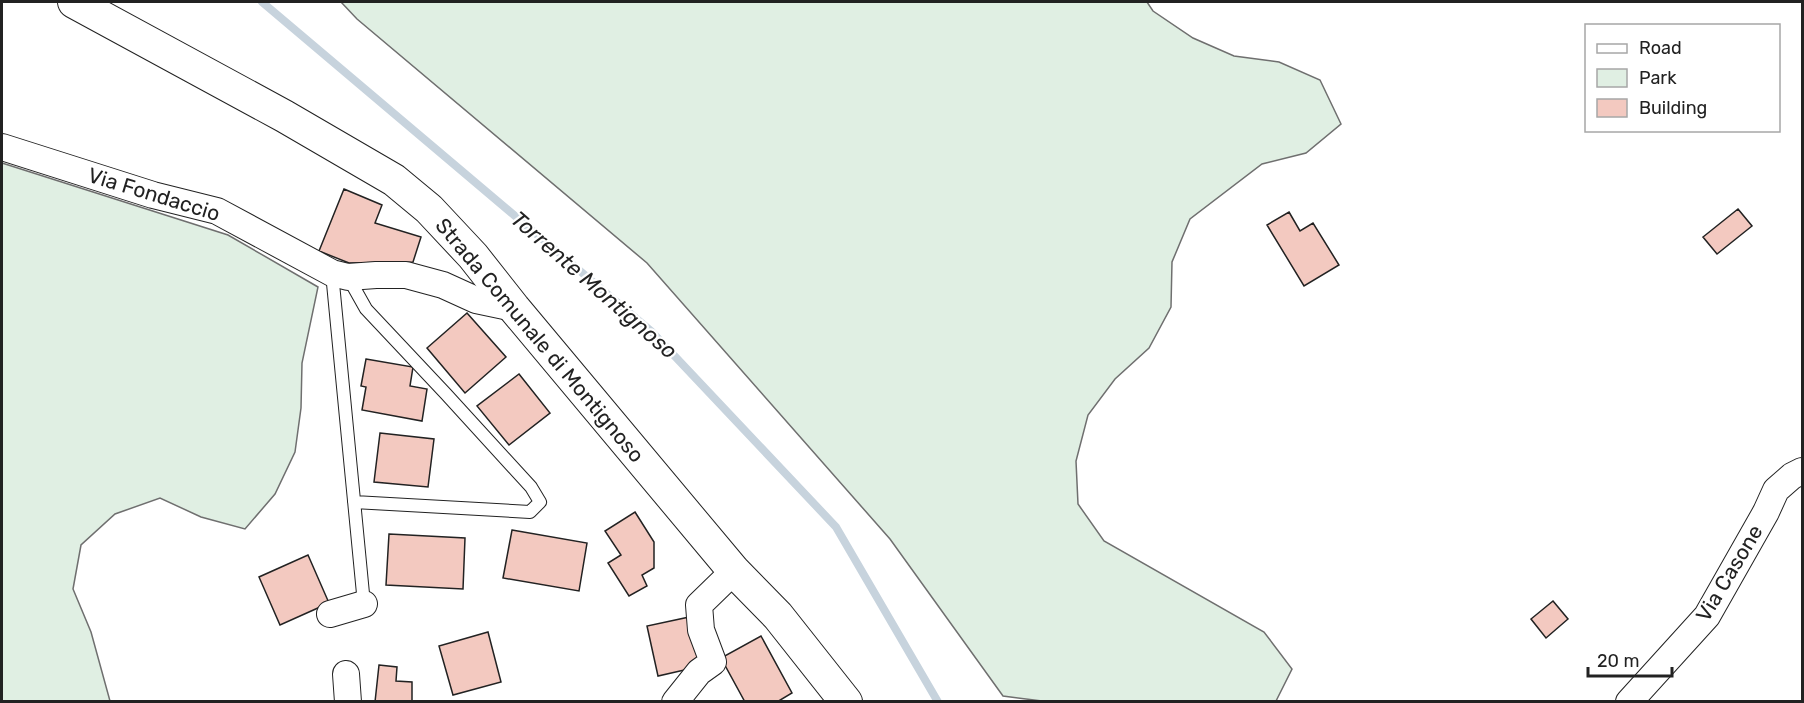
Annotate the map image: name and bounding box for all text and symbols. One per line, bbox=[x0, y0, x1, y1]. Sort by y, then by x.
legend bbox=[1585, 24, 1780, 132]
text: Road bbox=[1639, 37, 1682, 59]
text: Park bbox=[1639, 67, 1677, 89]
text: Building bbox=[1639, 97, 1707, 119]
street label: Via Fondaccio bbox=[85, 162, 223, 226]
water label: Torrente Montignoso bbox=[505, 205, 683, 365]
street label: Strada Comunale di Montignoso bbox=[430, 213, 650, 467]
street label: Via Casone bbox=[1690, 520, 1768, 626]
scale bar bbox=[1588, 640, 1672, 678]
text: 20 m bbox=[1597, 650, 1639, 672]

